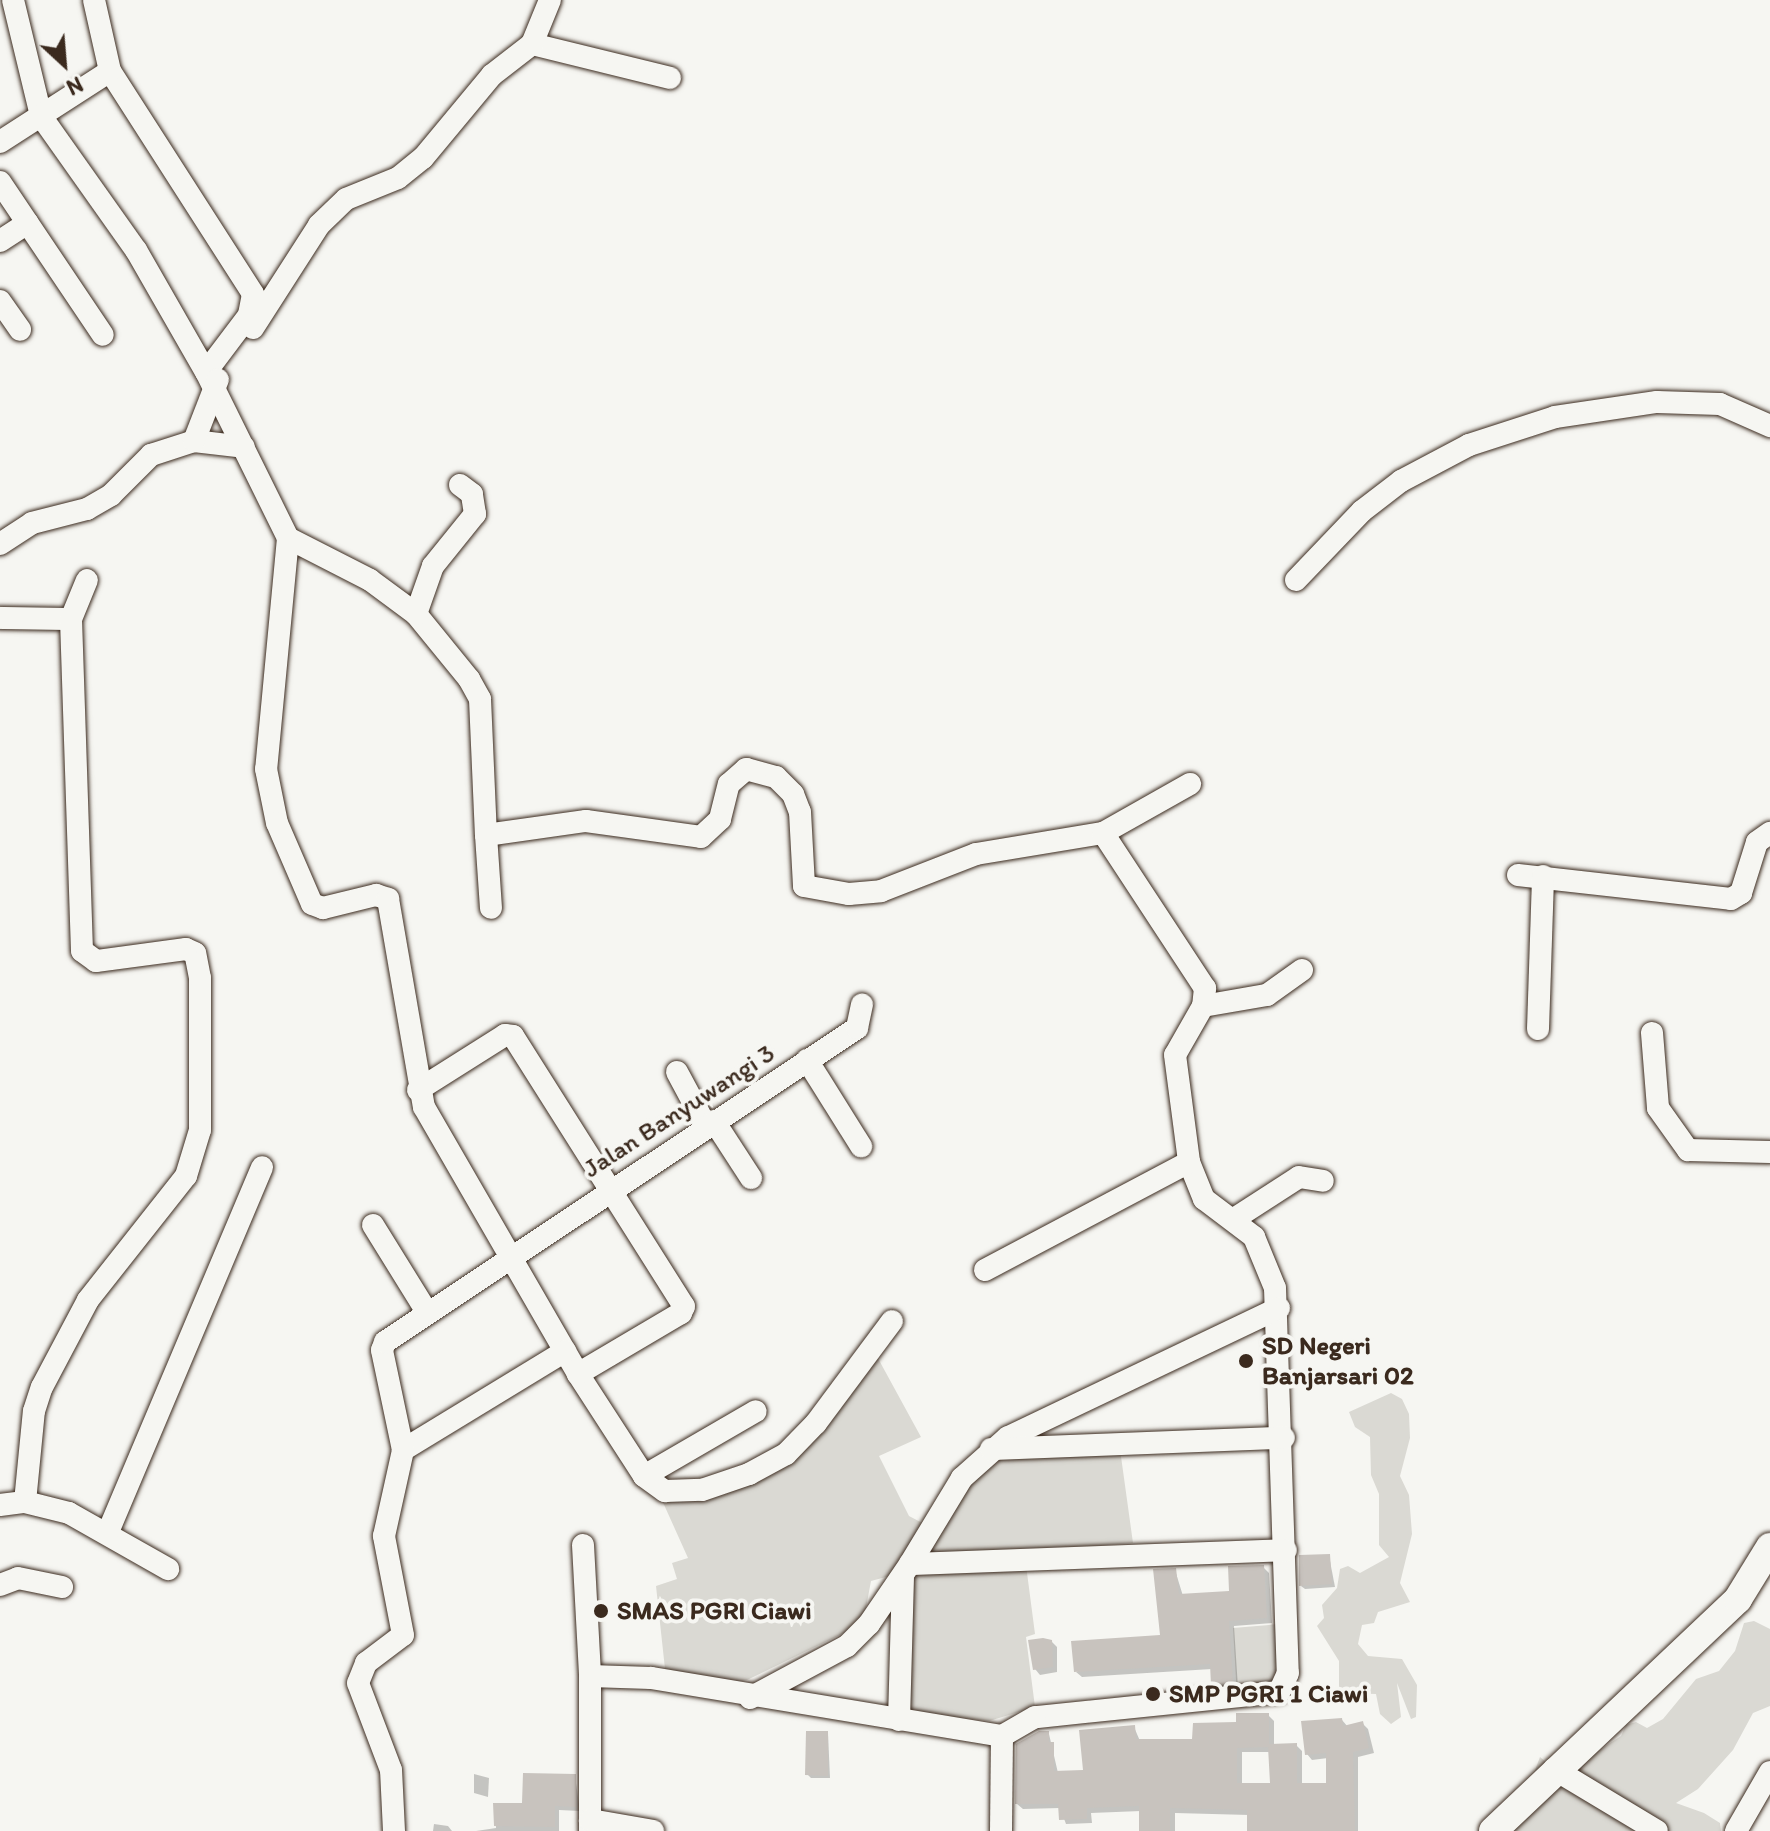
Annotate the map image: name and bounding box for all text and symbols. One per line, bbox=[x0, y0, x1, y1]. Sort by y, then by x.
north arrow bbox=[24, 24, 104, 104]
text: N bbox=[62, 71, 87, 101]
street label: Jalan Banyuwangi 3 bbox=[577, 1037, 781, 1185]
place label: SD Negeri Banjarsari 02 bbox=[1262, 1330, 1414, 1392]
marker: SD Negeri Banjarsari 02 bbox=[1237, 1352, 1255, 1370]
place label: SMAS PGRI Ciawi bbox=[617, 1595, 815, 1627]
marker: SMAS PGRI Ciawi bbox=[592, 1602, 610, 1620]
place label: SMP PGRI 1 Ciawi bbox=[1169, 1678, 1368, 1710]
marker: SMP PGRI 1 Ciawi bbox=[1144, 1685, 1162, 1703]

